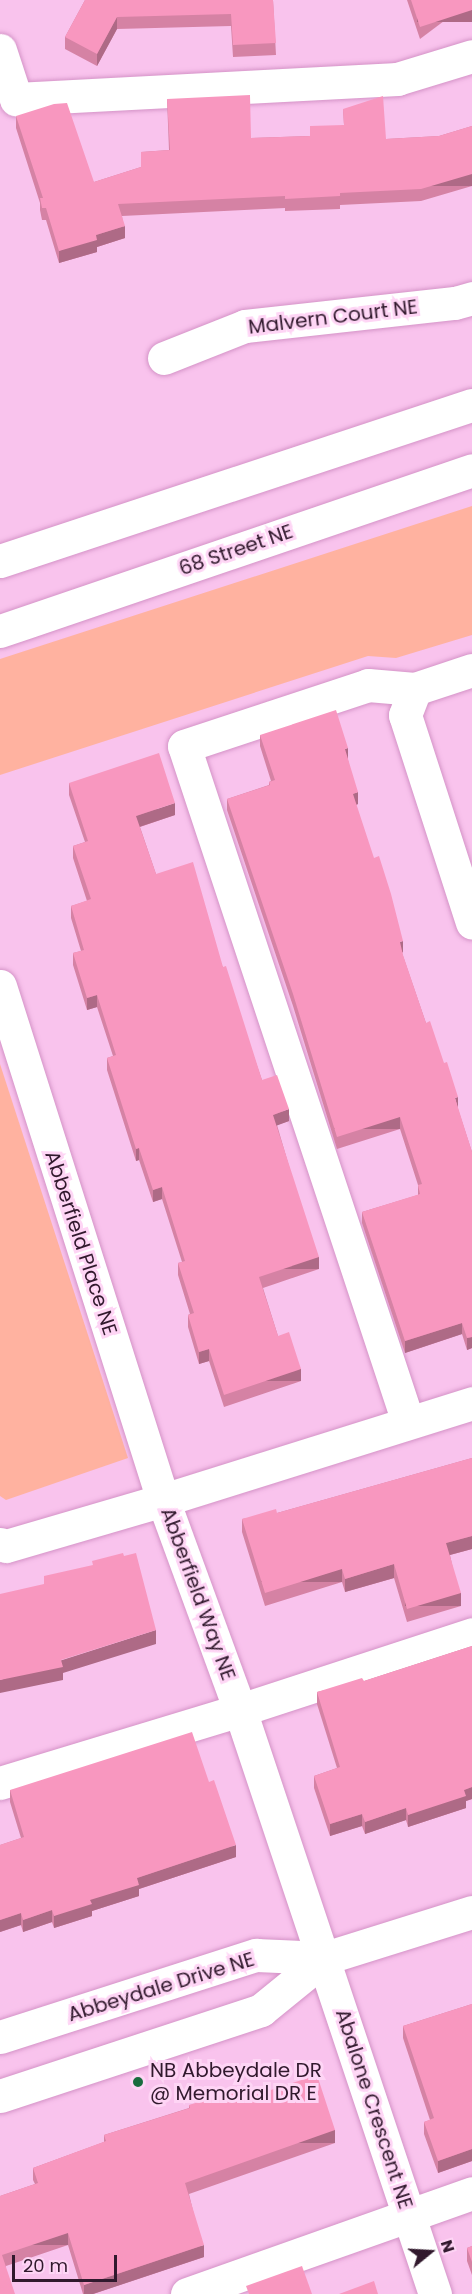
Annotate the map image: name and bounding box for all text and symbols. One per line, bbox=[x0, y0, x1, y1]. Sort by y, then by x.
street label: Malvern Court NE bbox=[247, 295, 419, 339]
street label: 68 Street NE bbox=[176, 519, 296, 581]
street label: Abberfield Place NE bbox=[40, 1148, 122, 1338]
street label: Abberfield Way NE bbox=[156, 1504, 240, 1684]
street label: Abbeydale Drive NE bbox=[65, 1947, 257, 2027]
street label: Abalone Crescent NE bbox=[330, 2006, 418, 2212]
place label: NB Abbeydale DR @ Memorial DR E bbox=[150, 2058, 322, 2105]
marker: NB Abbeydale DR @ Memorial DR E bbox=[131, 2075, 145, 2089]
north arrow bbox=[400, 2222, 460, 2282]
text: N bbox=[435, 2237, 460, 2256]
scale bar bbox=[15, 2243, 120, 2281]
text: 20 m bbox=[23, 2253, 68, 2278]

